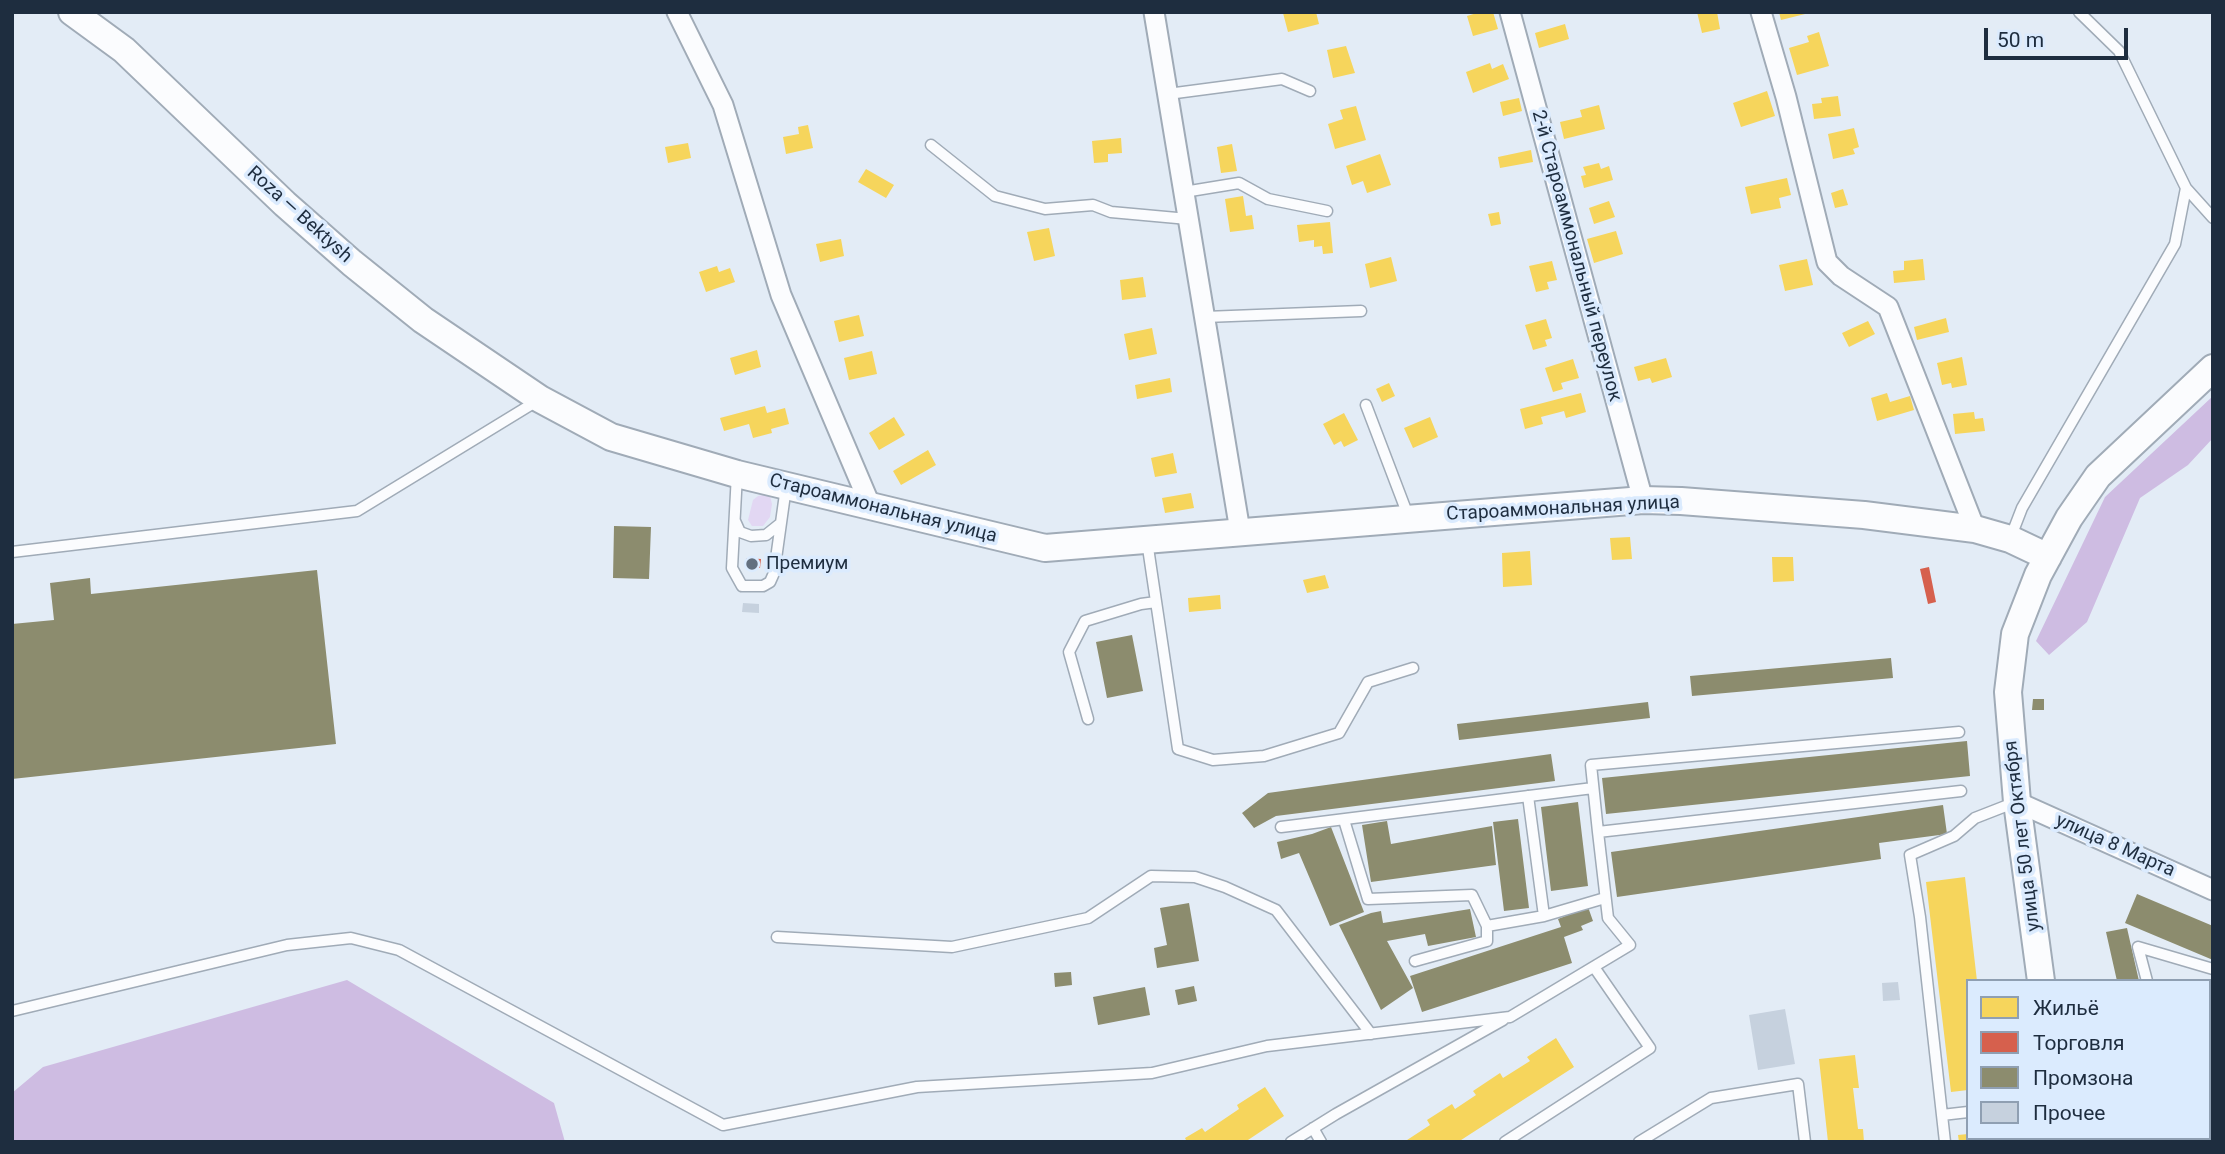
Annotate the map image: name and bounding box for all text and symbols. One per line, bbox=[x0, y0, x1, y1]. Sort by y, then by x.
scale bar bbox=[1987, 14, 2130, 58]
text: 50 m bbox=[1997, 28, 2044, 52]
street label: 2-й Староаммональный переулок bbox=[1526, 108, 1626, 404]
street label: Roza — Bektysh bbox=[242, 162, 356, 268]
street label: Староаммональная улица bbox=[767, 470, 999, 548]
street label: Староаммональная улица bbox=[1446, 491, 1680, 527]
place label: Премиум bbox=[766, 553, 848, 575]
marker: Премиум bbox=[744, 556, 760, 572]
street label: улица 50 лет Октября bbox=[2000, 739, 2046, 933]
street label: улица 8 Марта bbox=[2052, 809, 2178, 883]
legend bbox=[1966, 979, 2211, 1140]
text: Жильё bbox=[2033, 996, 2099, 1020]
text: Торговля bbox=[2033, 1031, 2125, 1055]
text: Промзона bbox=[2033, 1066, 2134, 1090]
text: Прочее bbox=[2033, 1101, 2105, 1125]

